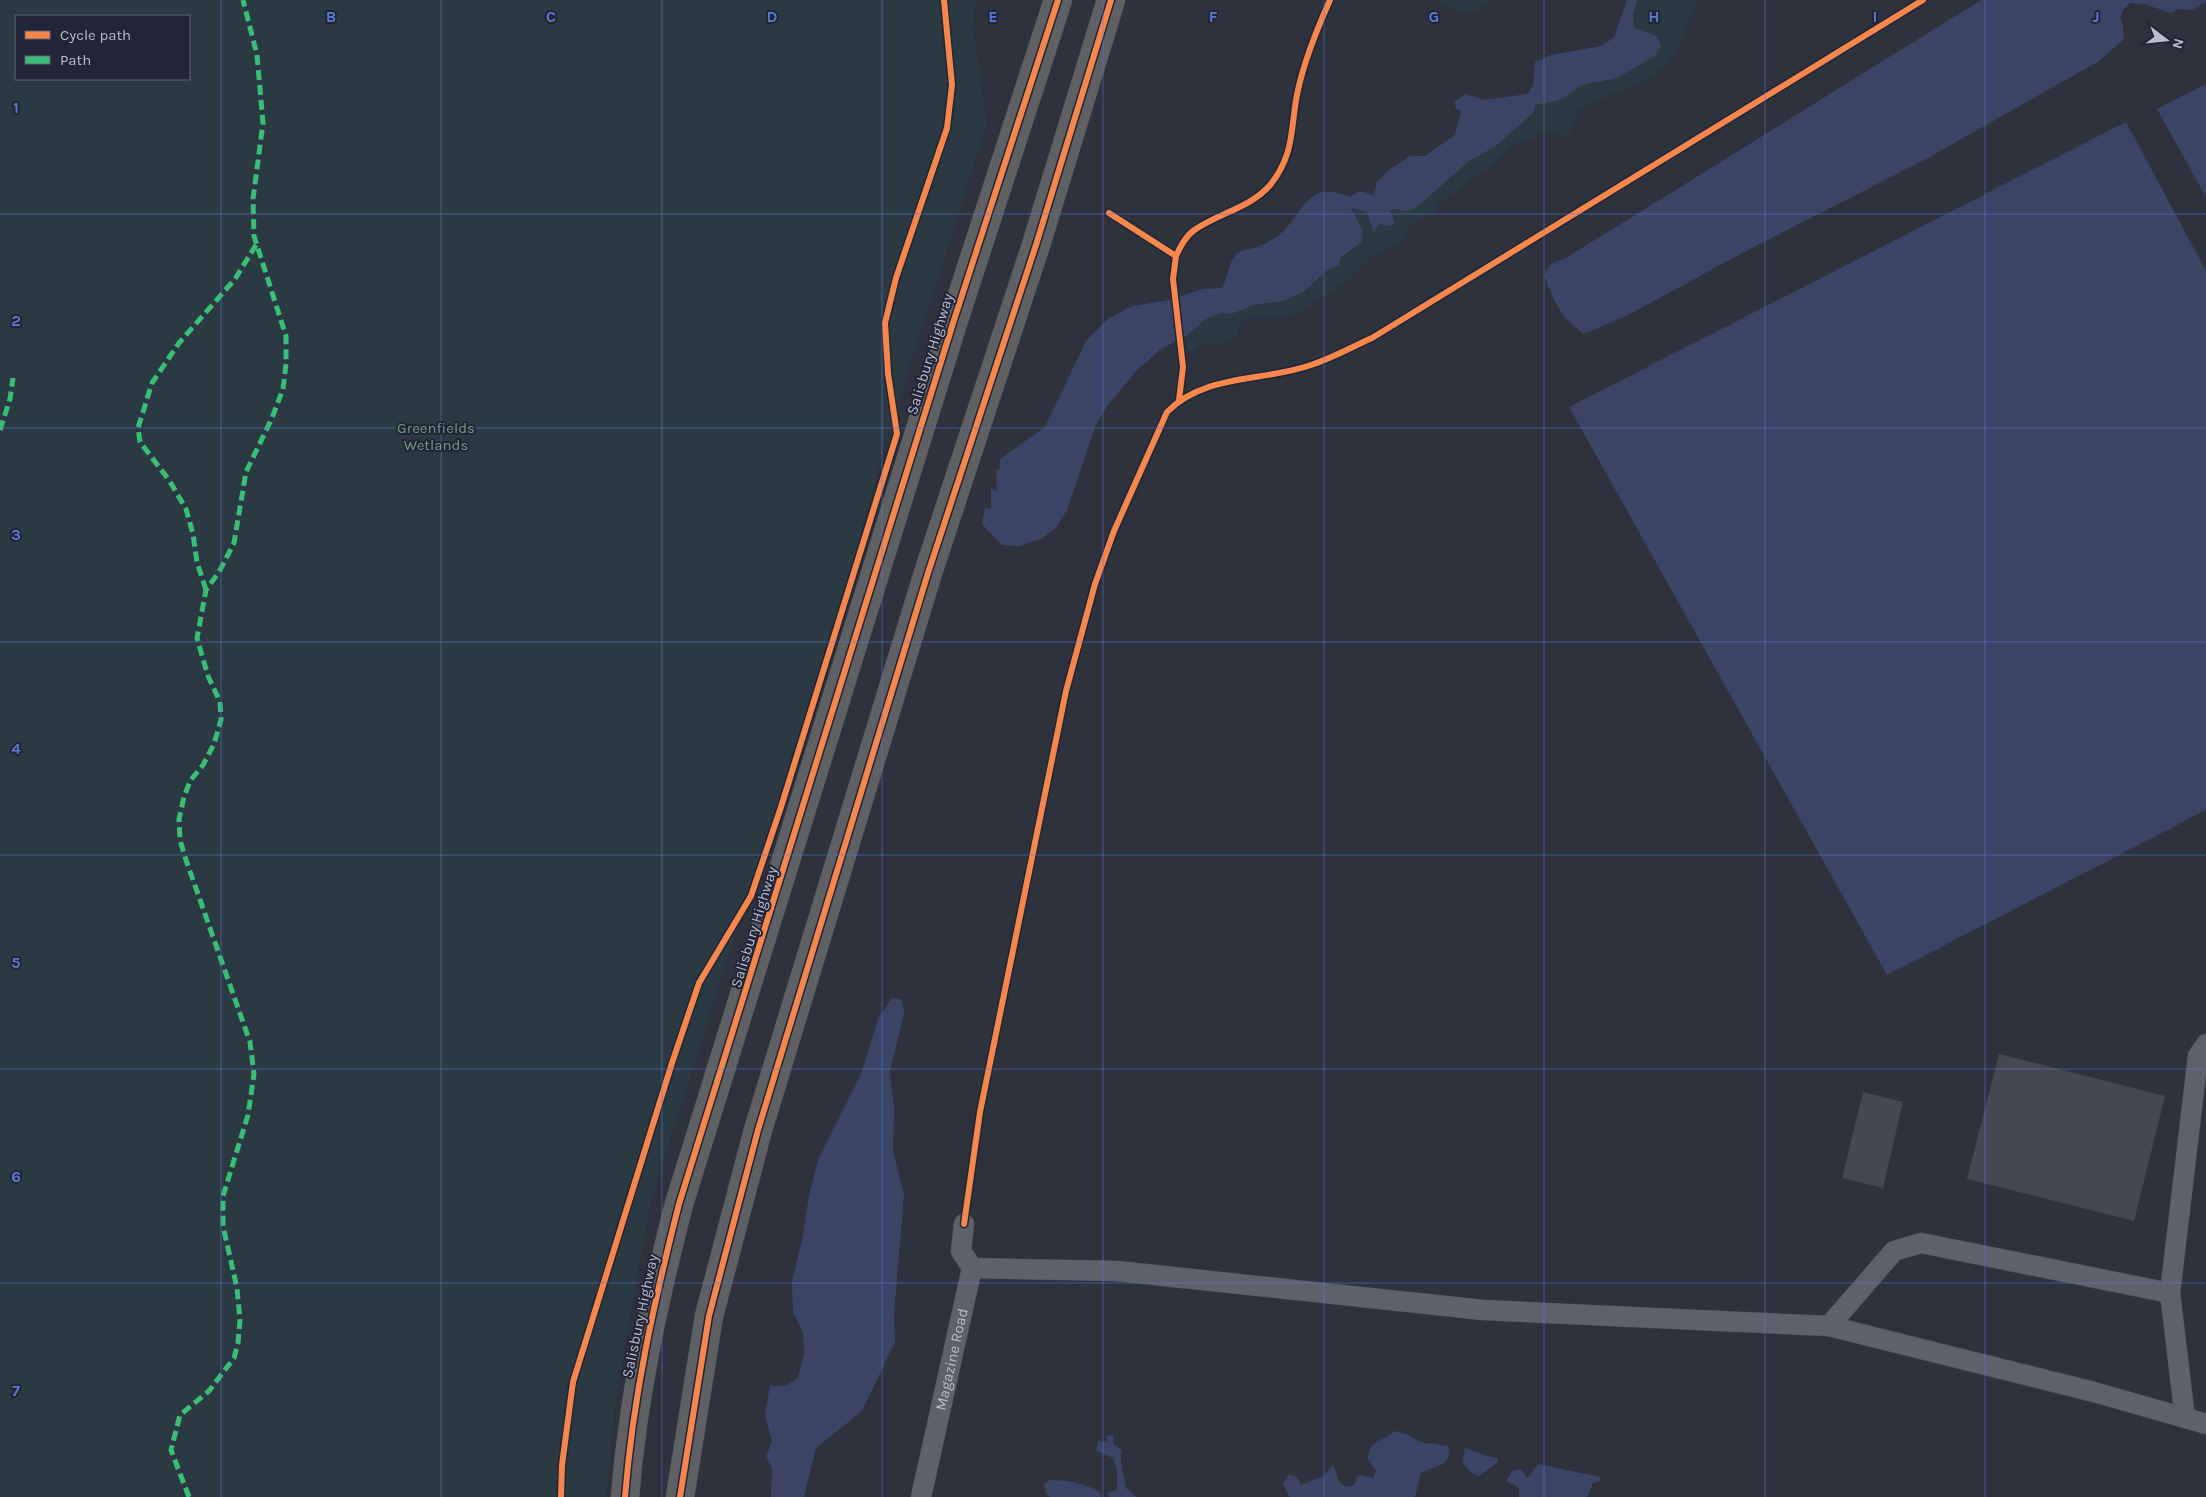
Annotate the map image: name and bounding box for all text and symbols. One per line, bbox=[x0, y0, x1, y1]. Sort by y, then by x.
text: B bbox=[326, 7, 336, 26]
text: C bbox=[546, 7, 556, 26]
text: D bbox=[767, 7, 778, 26]
text: E bbox=[988, 7, 998, 26]
text: F bbox=[1209, 7, 1218, 26]
text: G bbox=[1429, 7, 1439, 26]
text: H bbox=[1648, 7, 1660, 26]
text: I bbox=[1873, 7, 1877, 26]
text: J bbox=[2092, 7, 2100, 26]
legend bbox=[15, 15, 190, 80]
north arrow bbox=[2141, 15, 2191, 65]
text: Cycle path bbox=[60, 26, 131, 44]
text: N bbox=[2168, 36, 2188, 51]
text: Path bbox=[60, 51, 91, 69]
text: 1 bbox=[13, 98, 19, 117]
street label: Salisbury Highway bbox=[903, 291, 957, 417]
text: 2 bbox=[11, 311, 21, 330]
park label: Greenfields Wetlands bbox=[397, 419, 475, 454]
text: 3 bbox=[11, 525, 21, 544]
text: 4 bbox=[11, 739, 21, 758]
street label: Salisbury Highway bbox=[727, 864, 781, 990]
text: 5 bbox=[11, 953, 21, 972]
text: 6 bbox=[11, 1167, 21, 1186]
street label: Salisbury Highway bbox=[618, 1253, 662, 1379]
street label: Magazine Road bbox=[932, 1307, 972, 1412]
text: 7 bbox=[12, 1381, 20, 1400]

